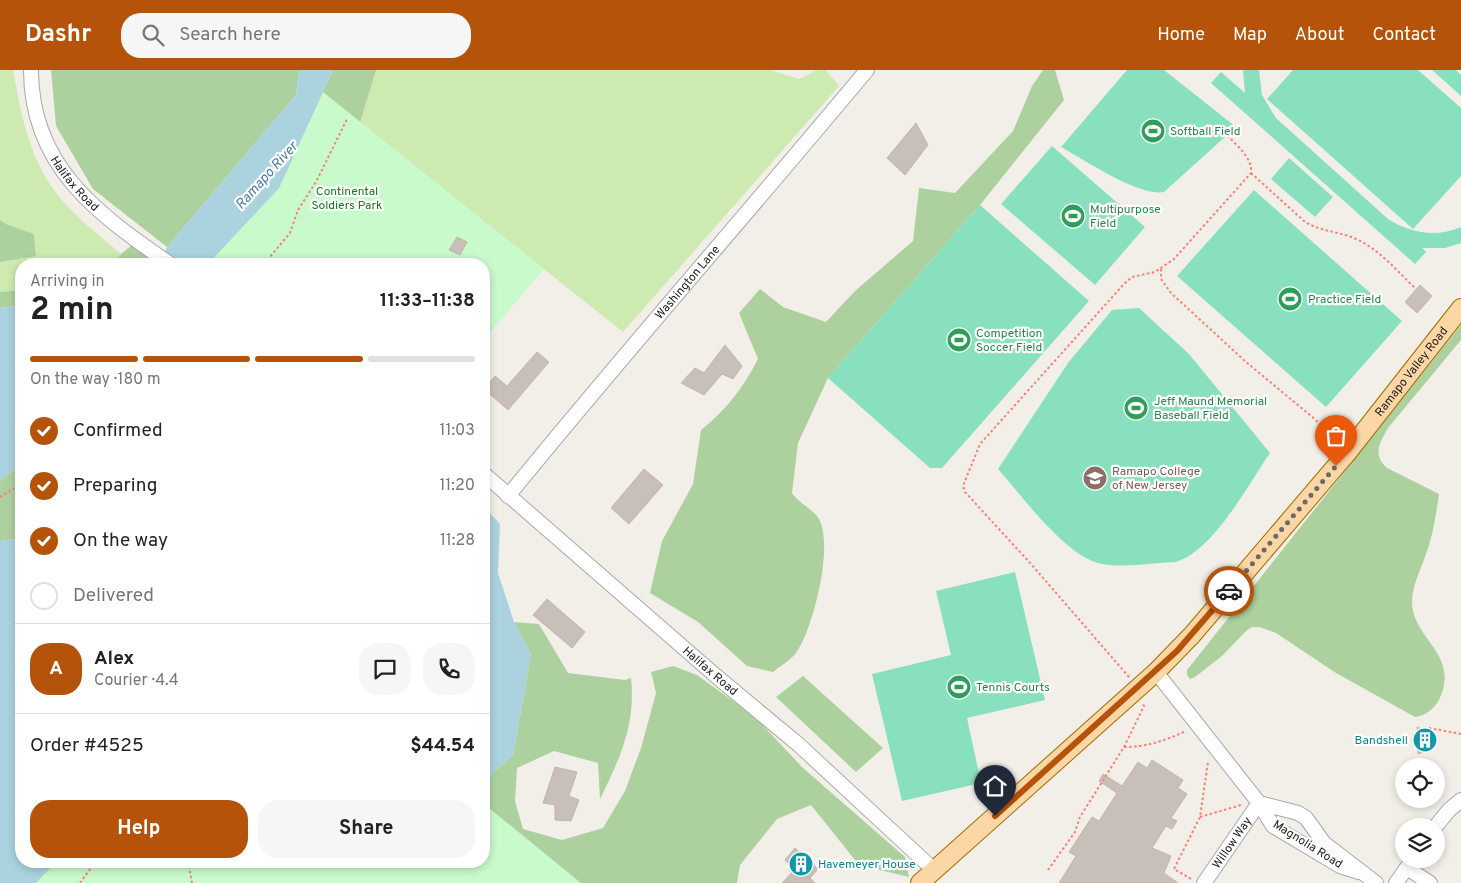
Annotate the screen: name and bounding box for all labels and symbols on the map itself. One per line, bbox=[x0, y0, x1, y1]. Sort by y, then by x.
sports icon: Softball Field bbox=[1140, 118, 1166, 144]
place label: Softball Field bbox=[1170, 124, 1240, 140]
water label: Ramapo River bbox=[232, 138, 303, 213]
street label: Halifax Road bbox=[46, 153, 102, 215]
park label: Continental Soldiers Park bbox=[312, 184, 382, 214]
place label: Multipurpose Field bbox=[1090, 202, 1161, 232]
sports icon: Multipurpose Field bbox=[1060, 203, 1086, 229]
street label: Washington Lane bbox=[652, 242, 724, 323]
sports icon: Practice Field bbox=[1277, 286, 1303, 312]
place label: Practice Field bbox=[1308, 292, 1381, 308]
street label: Ramapo Valley Road bbox=[1372, 324, 1452, 420]
place label: Competition Soccer Field bbox=[976, 326, 1042, 356]
sports icon: Competition Soccer Field bbox=[946, 327, 972, 353]
place label: Jeff Maund Memorial Baseball Field bbox=[1154, 394, 1267, 424]
sports icon: Jeff Maund Memorial Baseball Field bbox=[1123, 395, 1149, 421]
pin bbox=[1315, 415, 1357, 466]
place label: Ramapo College of New Jersey bbox=[1112, 464, 1200, 494]
school or university icon: Ramapo College of New Jersey bbox=[1082, 465, 1108, 491]
courier bbox=[1204, 566, 1254, 616]
street label: Halifax Road bbox=[679, 643, 741, 700]
sports icon: Tennis Courts bbox=[946, 674, 972, 700]
place label: Tennis Courts bbox=[976, 680, 1050, 696]
building icon: Bandshell bbox=[1412, 727, 1438, 753]
place label: Bandshell bbox=[1355, 733, 1408, 749]
pin bbox=[974, 765, 1016, 816]
street label: Willow Way bbox=[1209, 814, 1256, 872]
street label: Magnolia Road bbox=[1270, 817, 1345, 873]
building icon: Havemeyer House bbox=[788, 851, 814, 877]
place label: Havemeyer House bbox=[818, 857, 916, 873]

